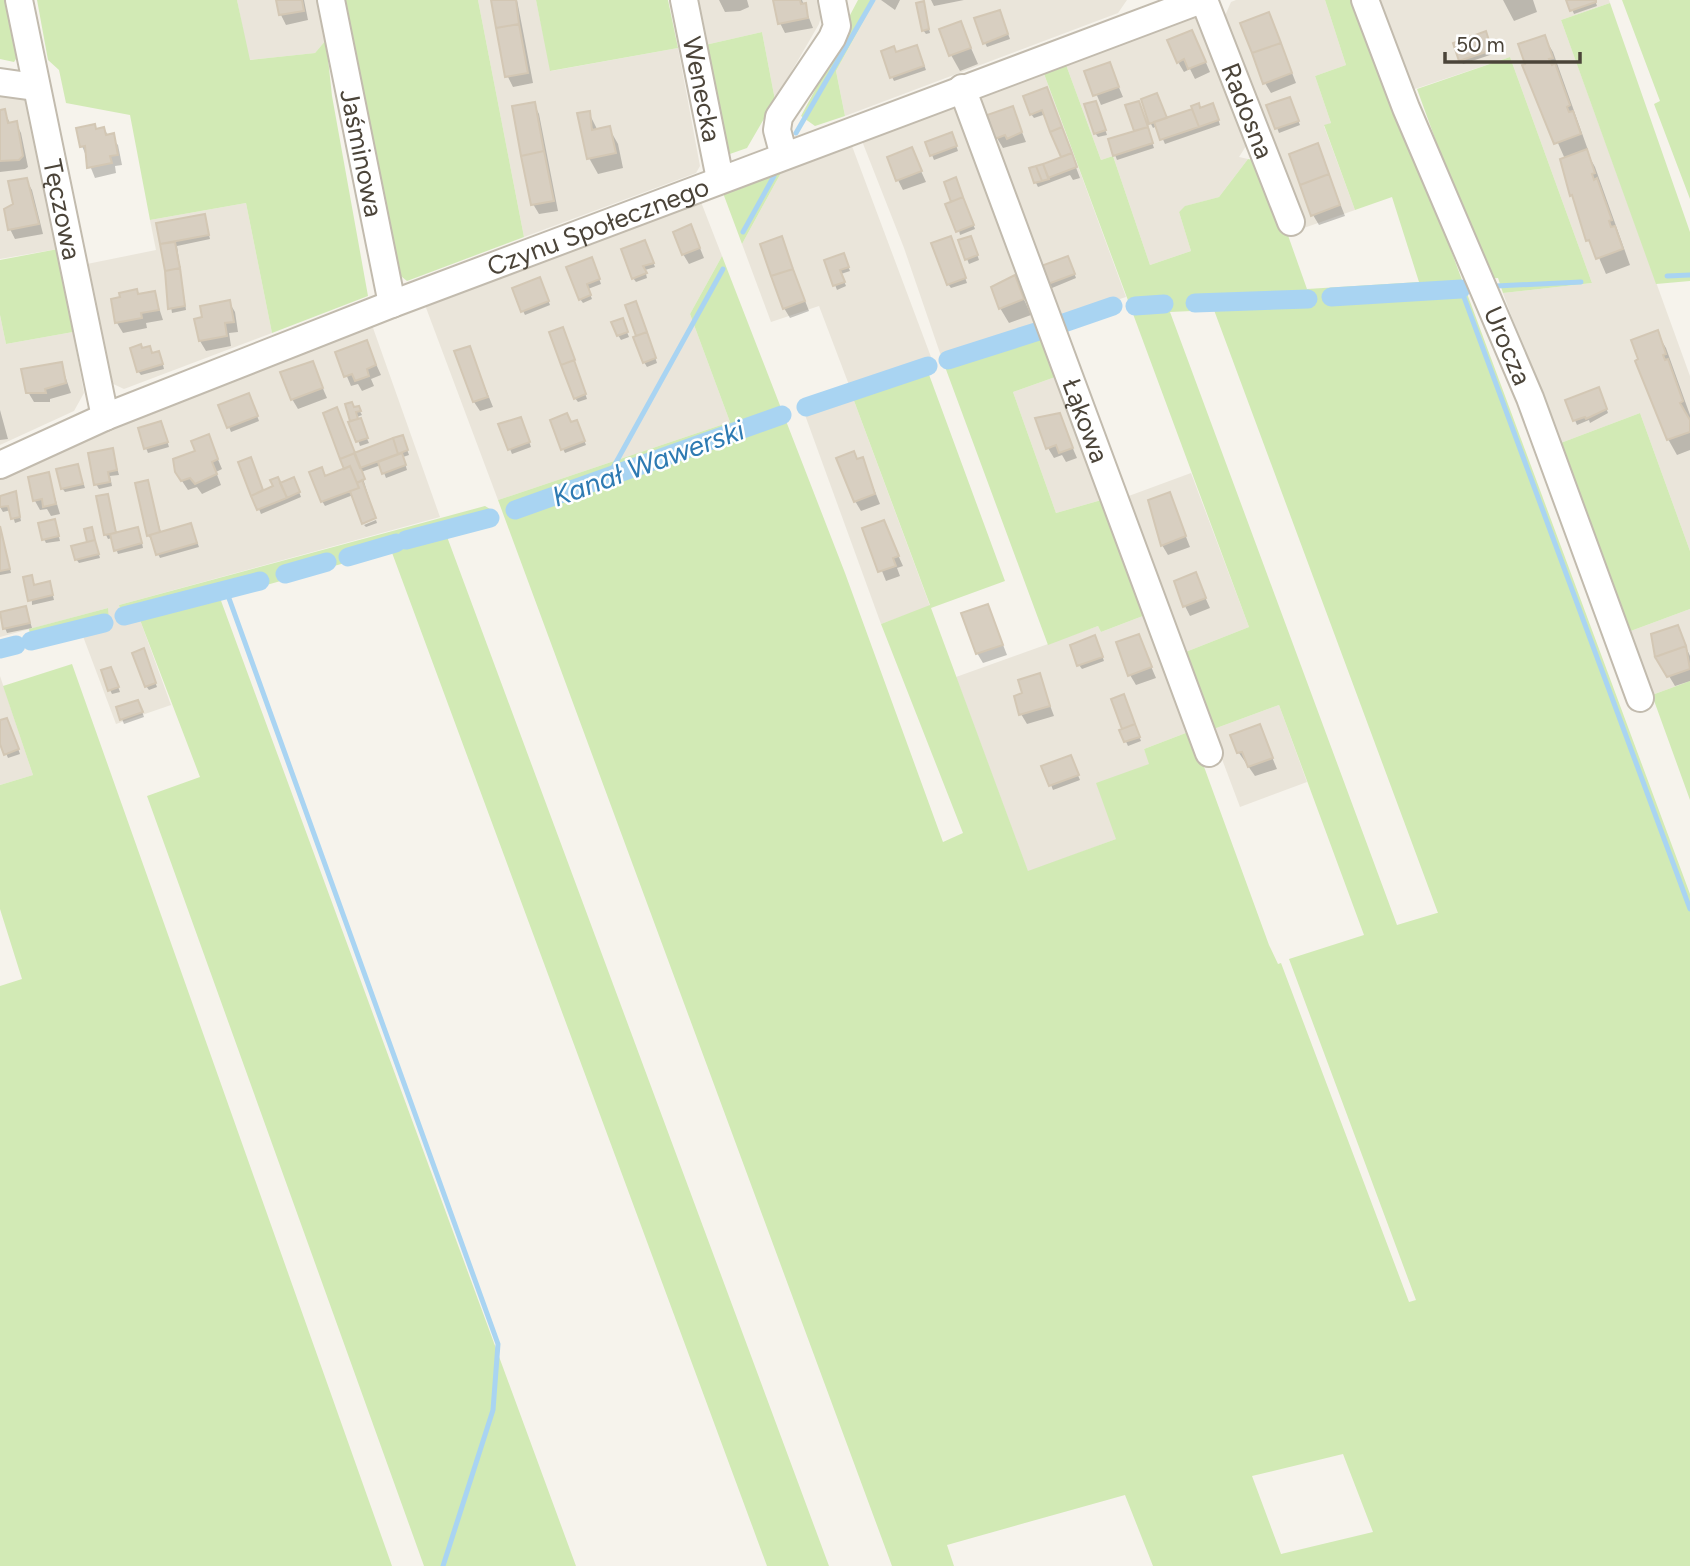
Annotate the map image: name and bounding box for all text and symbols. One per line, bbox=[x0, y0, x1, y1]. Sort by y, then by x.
scale bar bbox=[1445, 21, 1580, 65]
text: 50 m bbox=[1456, 32, 1505, 57]
street label: Wenecka bbox=[676, 34, 728, 145]
street label: Radosna bbox=[1214, 58, 1281, 163]
street label: Jaśminowa bbox=[333, 86, 390, 220]
street label: Tęczowa bbox=[36, 156, 88, 263]
street label: Czynu Społecznego bbox=[483, 170, 713, 283]
street label: Urocza bbox=[1477, 301, 1539, 390]
street label: Łąkowa bbox=[1055, 374, 1116, 467]
water label: Kanał Wawerski bbox=[547, 412, 749, 514]

